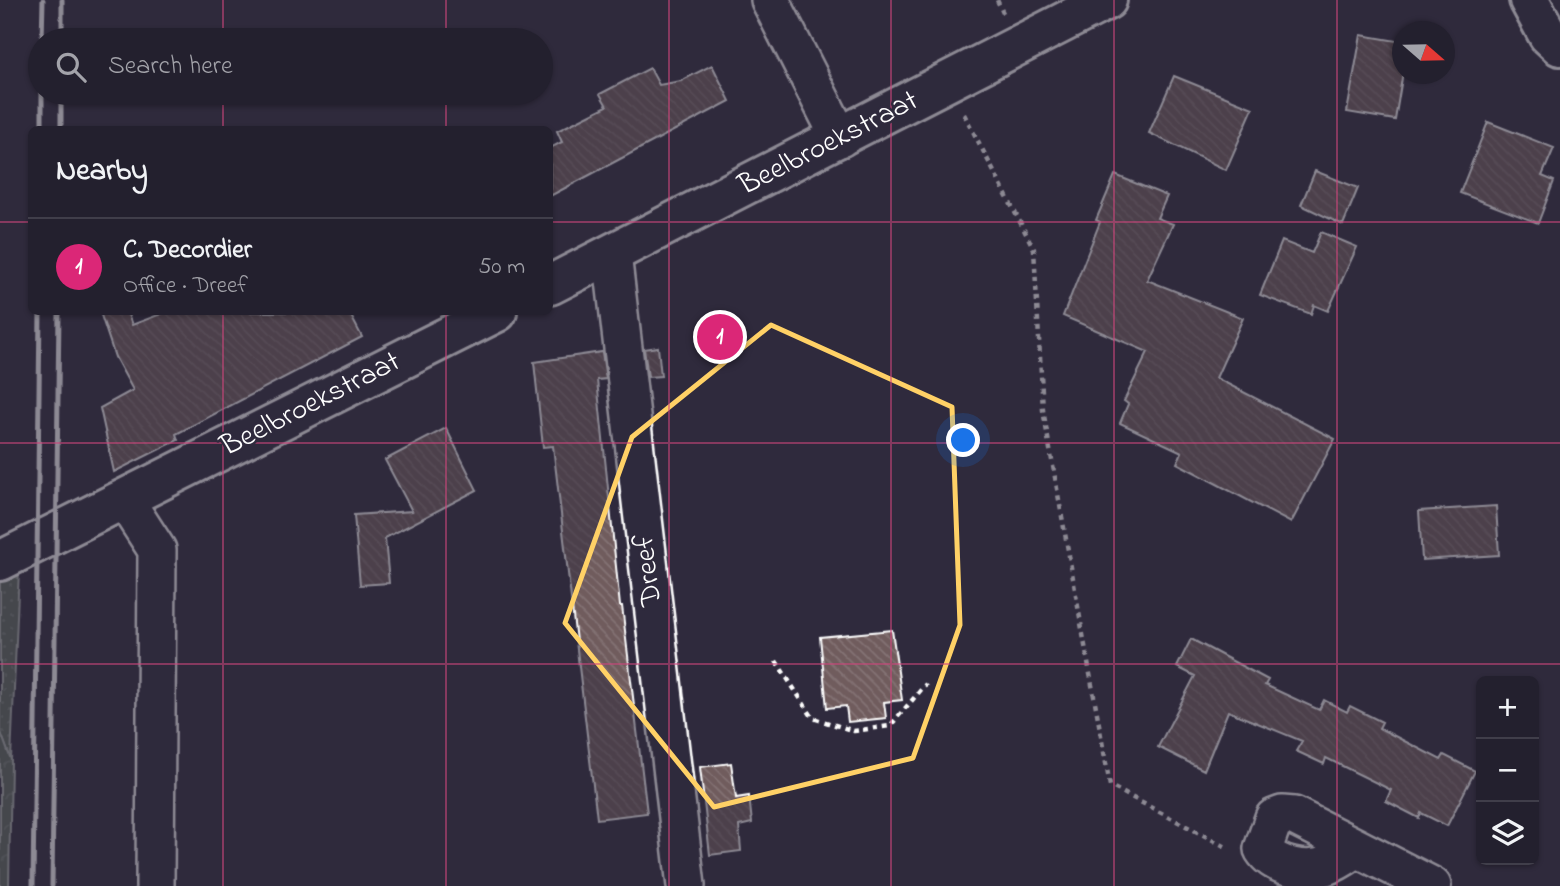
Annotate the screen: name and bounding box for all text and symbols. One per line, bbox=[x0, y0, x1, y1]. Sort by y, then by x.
north arrow bbox=[1392, 21, 1455, 84]
search box bbox=[28, 28, 553, 105]
icon: search bbox=[52, 48, 90, 86]
text: Search here bbox=[108, 48, 233, 86]
street label: Beelbroekstraat bbox=[731, 80, 927, 209]
text: Nearby bbox=[56, 150, 148, 194]
text: C. Decordier bbox=[123, 232, 252, 270]
text: 1 bbox=[75, 251, 83, 284]
text: 50 m bbox=[478, 251, 525, 284]
text: Office · Dreef bbox=[123, 270, 248, 303]
pin: 1 bbox=[697, 311, 743, 363]
street label: Beelbroekstraat bbox=[213, 341, 409, 470]
your location bbox=[946, 423, 980, 457]
street label: Dreef bbox=[623, 531, 675, 609]
map controls bbox=[1476, 676, 1539, 865]
button: + bbox=[1476, 676, 1539, 739]
button: − bbox=[1476, 739, 1539, 802]
button: layers bbox=[1476, 802, 1539, 865]

